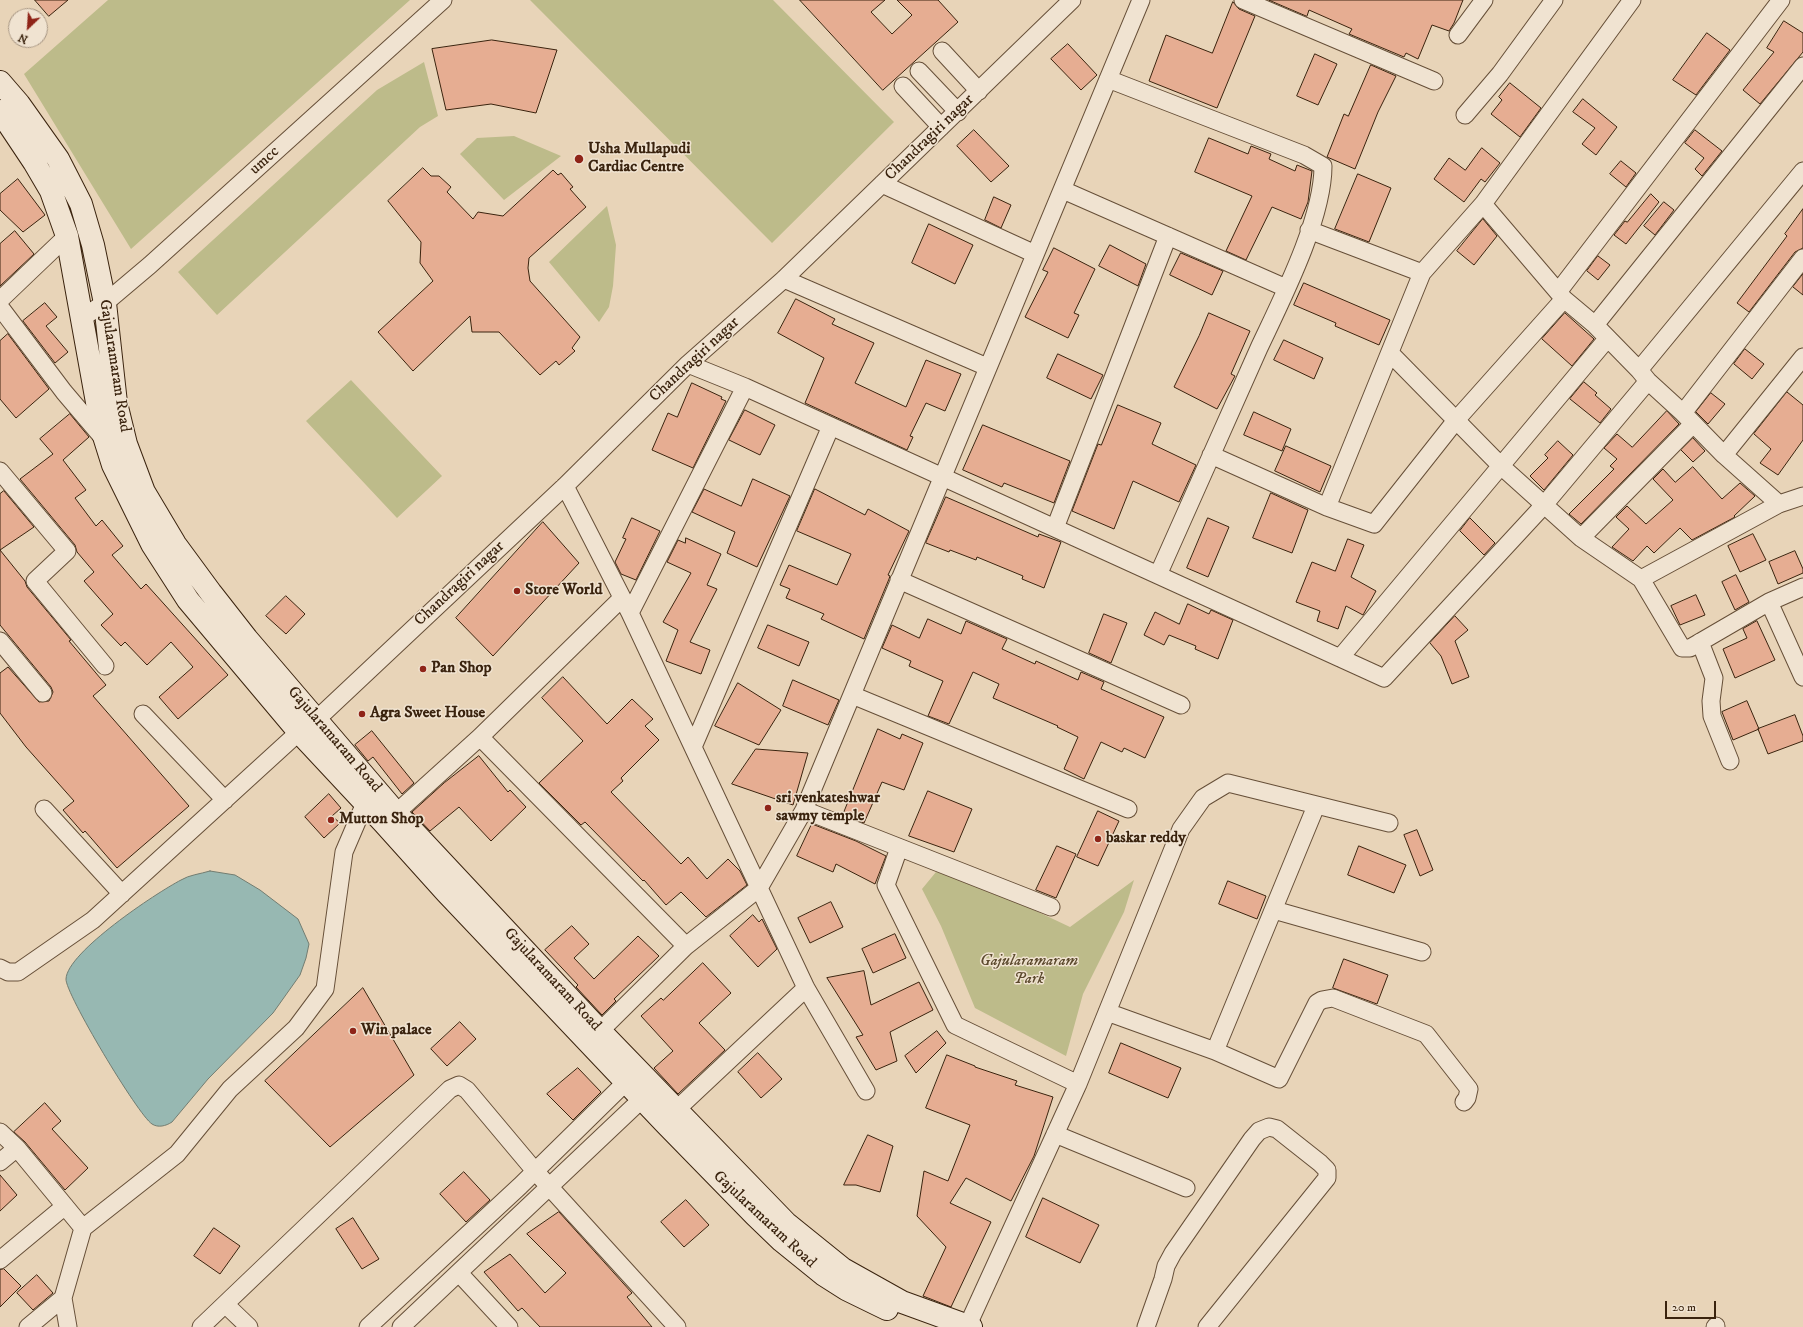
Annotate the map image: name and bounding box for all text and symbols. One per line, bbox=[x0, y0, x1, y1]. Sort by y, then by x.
north arrow bbox=[8, 8, 48, 48]
text: N bbox=[16, 30, 30, 46]
street label: Chandragiri nagar bbox=[882, 91, 978, 185]
place label: Usha Mullapudi Cardiac Centre bbox=[588, 140, 690, 178]
street label: umcc bbox=[246, 143, 284, 179]
marker: Usha Mullapudi Cardiac Centre bbox=[573, 153, 585, 165]
street label: Gajularamaram Road bbox=[94, 298, 134, 434]
street label: Chandragiri nagar bbox=[646, 313, 744, 407]
street label: Chandragiri nagar bbox=[411, 537, 509, 631]
place label: Store World bbox=[525, 581, 602, 601]
marker: Store World bbox=[512, 586, 522, 596]
place label: Pan Shop bbox=[431, 659, 491, 679]
marker: Pan Shop bbox=[418, 664, 428, 674]
street label: Gajularamaram Road bbox=[283, 683, 385, 797]
place label: Agra Sweet House bbox=[370, 704, 485, 724]
marker: Agra Sweet House bbox=[357, 709, 367, 719]
place label: sri venkateshwar sawmy temple bbox=[776, 789, 880, 827]
marker: sri venkateshwar sawmy temple bbox=[763, 803, 773, 813]
place label: Mutton Shop bbox=[339, 810, 423, 830]
marker: Mutton Shop bbox=[326, 815, 336, 825]
place label: baskar reddy bbox=[1106, 829, 1186, 849]
marker: baskar reddy bbox=[1093, 834, 1103, 844]
street label: Gajularamaram Road bbox=[499, 924, 605, 1036]
park label: Gajularamaram Park bbox=[980, 952, 1078, 990]
place label: Win palace bbox=[361, 1021, 432, 1041]
marker: Win palace bbox=[348, 1026, 358, 1036]
street label: Gajularamaram Road bbox=[708, 1167, 820, 1273]
scale bar bbox=[1667, 1293, 1718, 1319]
text: 20 m bbox=[1672, 1300, 1696, 1315]

